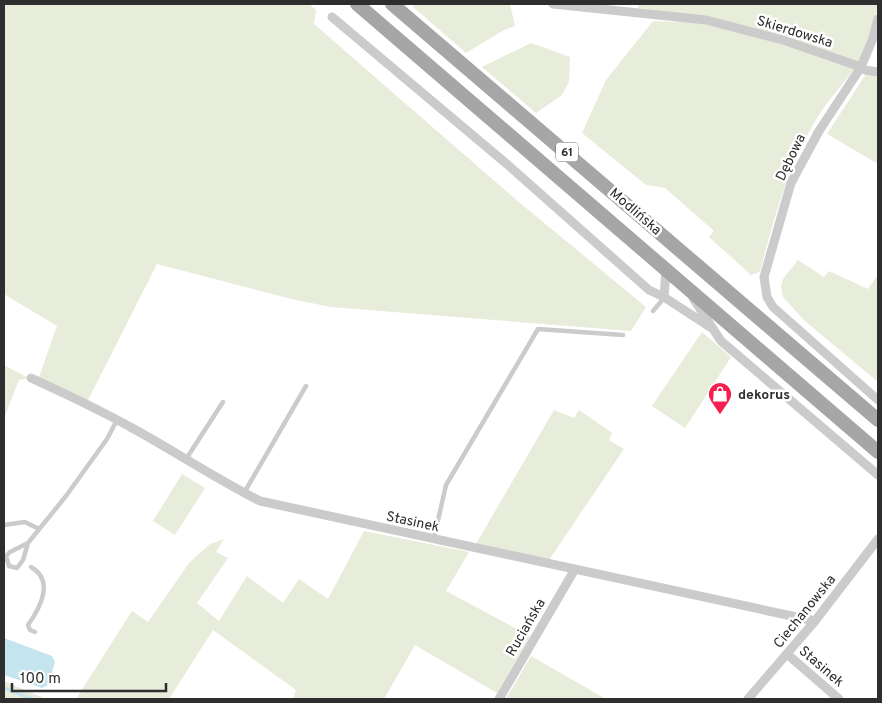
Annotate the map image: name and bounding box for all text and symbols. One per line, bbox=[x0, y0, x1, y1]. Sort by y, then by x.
street label: Skierdowska bbox=[754, 13, 835, 52]
street label: Dębowa bbox=[773, 131, 810, 184]
road number: 61 bbox=[556, 142, 578, 162]
street label: Modlińska bbox=[606, 185, 664, 239]
shop icon: dekorus bbox=[707, 381, 733, 415]
place label: dekorus bbox=[738, 387, 790, 404]
street label: Stasinek bbox=[385, 509, 441, 536]
street label: Ciechanowska bbox=[770, 572, 840, 652]
street label: Ruciańska bbox=[503, 596, 550, 660]
street label: Stasinek bbox=[795, 643, 847, 691]
scale bar bbox=[12, 660, 166, 692]
text: 100 m bbox=[20, 670, 61, 689]

